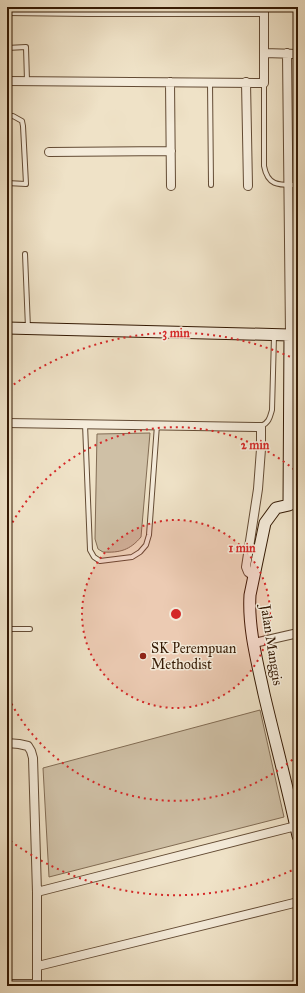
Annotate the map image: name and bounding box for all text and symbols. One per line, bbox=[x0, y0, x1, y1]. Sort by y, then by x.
text: 3 min bbox=[162, 326, 190, 341]
text: 2 min bbox=[241, 438, 270, 452]
text: 1 min bbox=[228, 541, 256, 555]
street label: Jalan Manggis bbox=[255, 602, 286, 687]
centre of rings bbox=[169, 607, 183, 621]
place label: SK Perempuan Methodist bbox=[151, 640, 237, 673]
marker: SK Perempuan Methodist bbox=[138, 651, 148, 661]

